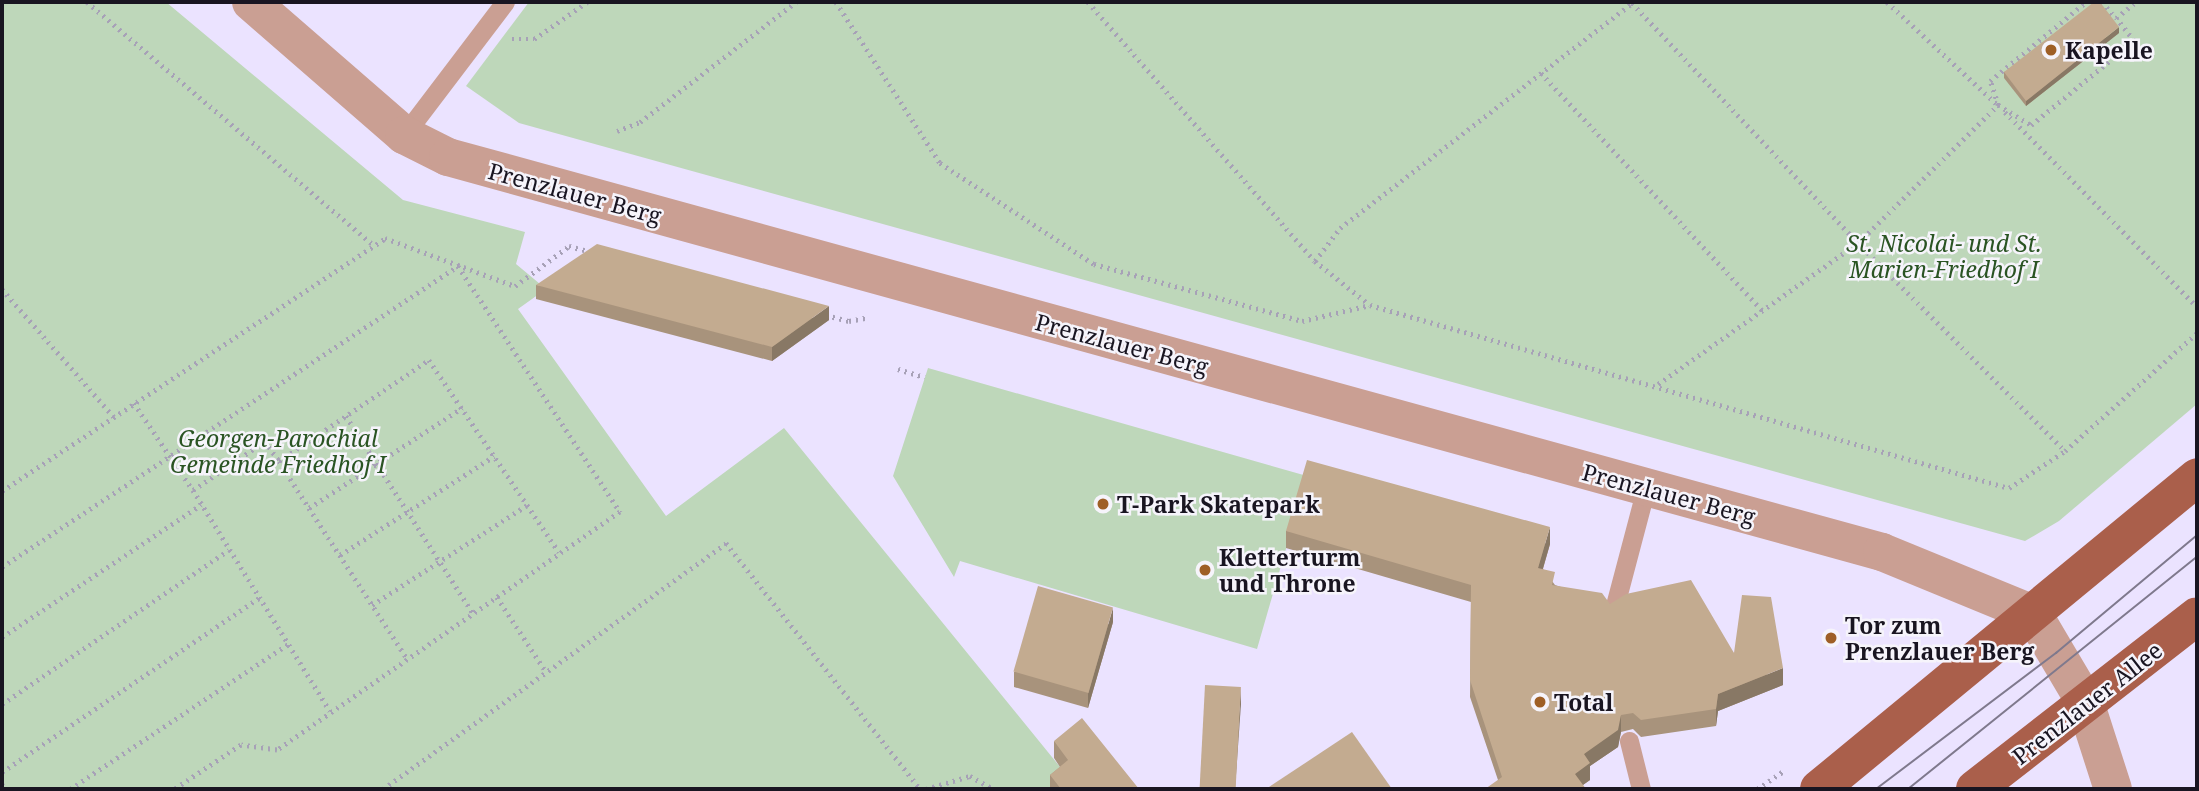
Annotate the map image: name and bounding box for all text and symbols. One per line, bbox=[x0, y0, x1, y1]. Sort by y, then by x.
place label: Kapelle bbox=[2065, 36, 2153, 64]
marker: Kapelle bbox=[2043, 42, 2059, 58]
street label: Prenzlauer Berg bbox=[485, 157, 665, 229]
park label: St. Nicolai- und St. Marien-Friedhof I bbox=[1846, 229, 2042, 283]
street label: Prenzlauer Berg bbox=[1032, 308, 1212, 380]
park label: Georgen-Parochial Gemeinde Friedhof I bbox=[170, 424, 386, 478]
street label: Prenzlauer Berg bbox=[1579, 458, 1759, 530]
place label: T-Park Skatepark bbox=[1117, 490, 1320, 518]
marker: T-Park Skatepark bbox=[1095, 496, 1111, 512]
place label: Kletterturm und Throne bbox=[1219, 543, 1360, 597]
marker: Kletterturm und Throne bbox=[1197, 562, 1213, 578]
place label: Tor zum Prenzlauer Berg bbox=[1845, 611, 2034, 665]
marker: Tor zum Prenzlauer Berg bbox=[1823, 630, 1839, 646]
street label: Prenzlauer Allee bbox=[2007, 636, 2167, 770]
place label: Total bbox=[1554, 688, 1613, 716]
marker: Total bbox=[1532, 694, 1548, 710]

